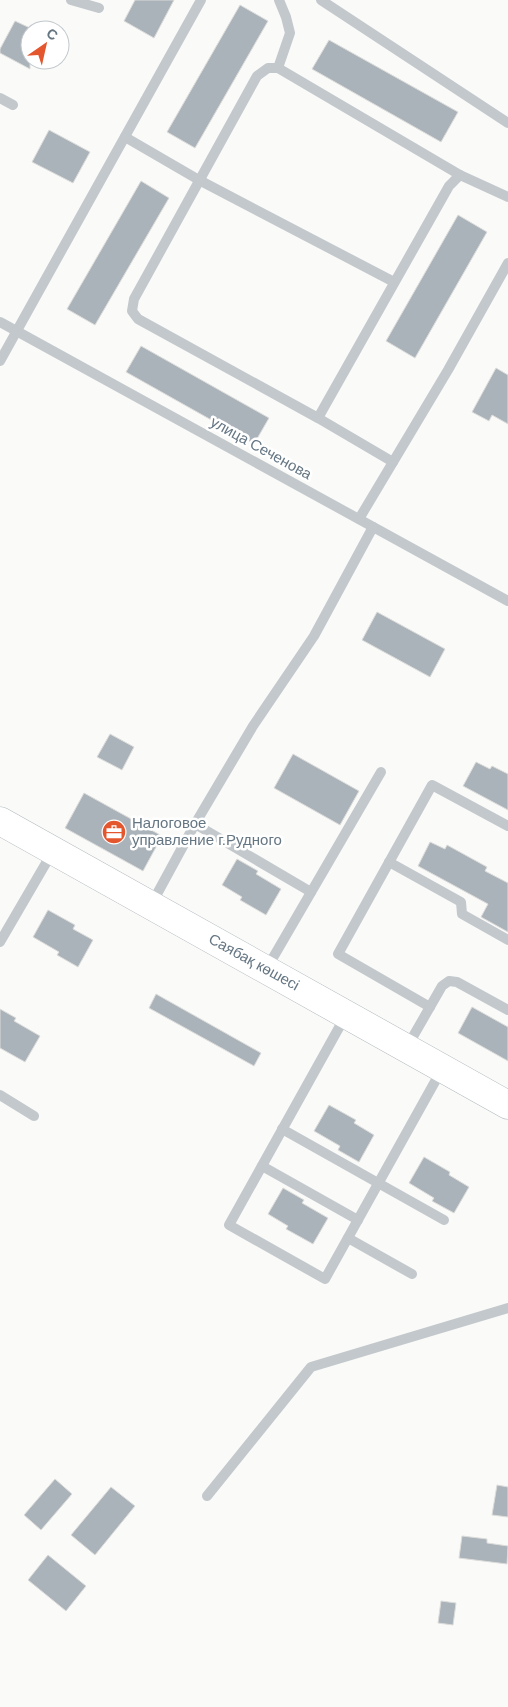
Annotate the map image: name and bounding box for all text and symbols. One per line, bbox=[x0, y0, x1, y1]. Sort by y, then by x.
north arrow bbox=[20, 20, 70, 70]
text: С bbox=[44, 25, 61, 44]
street label: улица Сеченова bbox=[208, 413, 315, 483]
place label: Налоговое управление г.Рудного bbox=[132, 814, 282, 848]
office icon: Налоговое управление г.Рудного bbox=[101, 819, 127, 845]
street label: Саябақ көшесі bbox=[206, 930, 302, 993]

